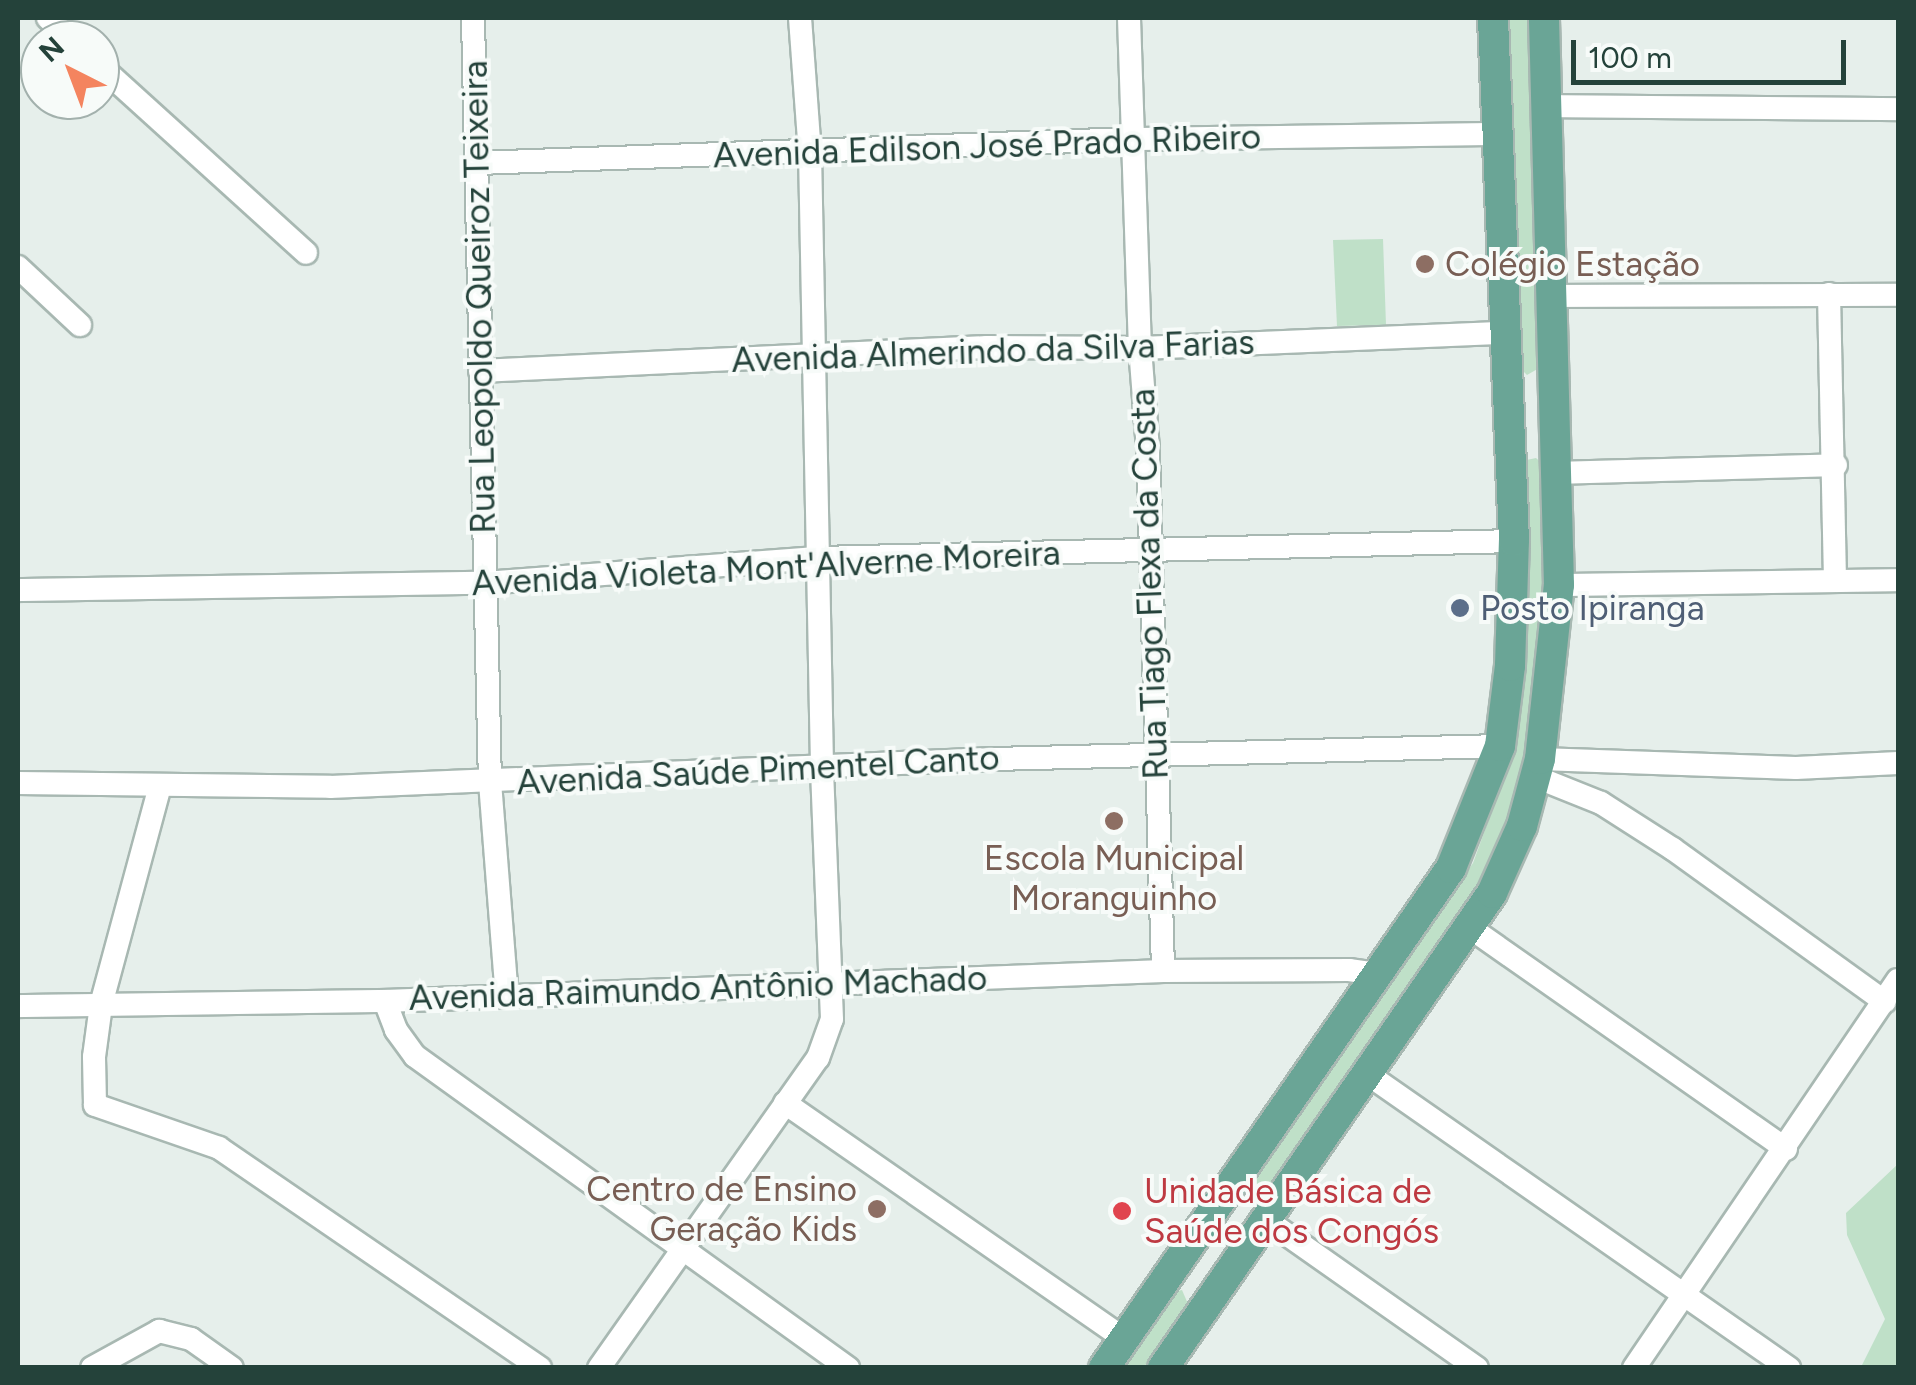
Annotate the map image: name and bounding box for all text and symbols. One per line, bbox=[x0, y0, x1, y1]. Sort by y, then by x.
north arrow bbox=[20, 20, 120, 120]
scale bar bbox=[1576, 20, 1851, 82]
text: N bbox=[32, 29, 71, 69]
text: 100 m bbox=[1588, 39, 1672, 76]
street label: Rua Leopoldo Queiroz Teixeira bbox=[454, 60, 504, 534]
street label: Avenida Edilson José Prado Ribeiro bbox=[712, 115, 1262, 177]
place label: Colégio Estação bbox=[1445, 243, 1700, 285]
marker: Colégio Estação bbox=[1414, 253, 1436, 275]
street label: Avenida Almerindo da Silva Farias bbox=[731, 321, 1255, 381]
street label: Rua Tiago Flexa da Costa bbox=[1121, 388, 1177, 780]
street label: Avenida Violeta Mont'Alverne Moreira bbox=[470, 532, 1062, 604]
place label: Posto Ipiranga bbox=[1480, 587, 1705, 629]
marker: Posto Ipiranga bbox=[1449, 597, 1471, 619]
street label: Avenida Saúde Pimentel Canto bbox=[516, 736, 1000, 804]
marker: Escola Municipal Moranguinho bbox=[1103, 810, 1125, 832]
place label: Escola Municipal Moranguinho bbox=[984, 837, 1244, 919]
street label: Avenida Raimundo Antônio Machado bbox=[408, 957, 988, 1019]
place label: Centro de Ensino Geração Kids bbox=[586, 1168, 857, 1250]
place label: Unidade Básica de Saúde dos Congós bbox=[1144, 1170, 1439, 1252]
marker: Centro de Ensino Geração Kids bbox=[866, 1198, 888, 1220]
marker: Unidade Básica de Saúde dos Congós bbox=[1109, 1198, 1135, 1224]

